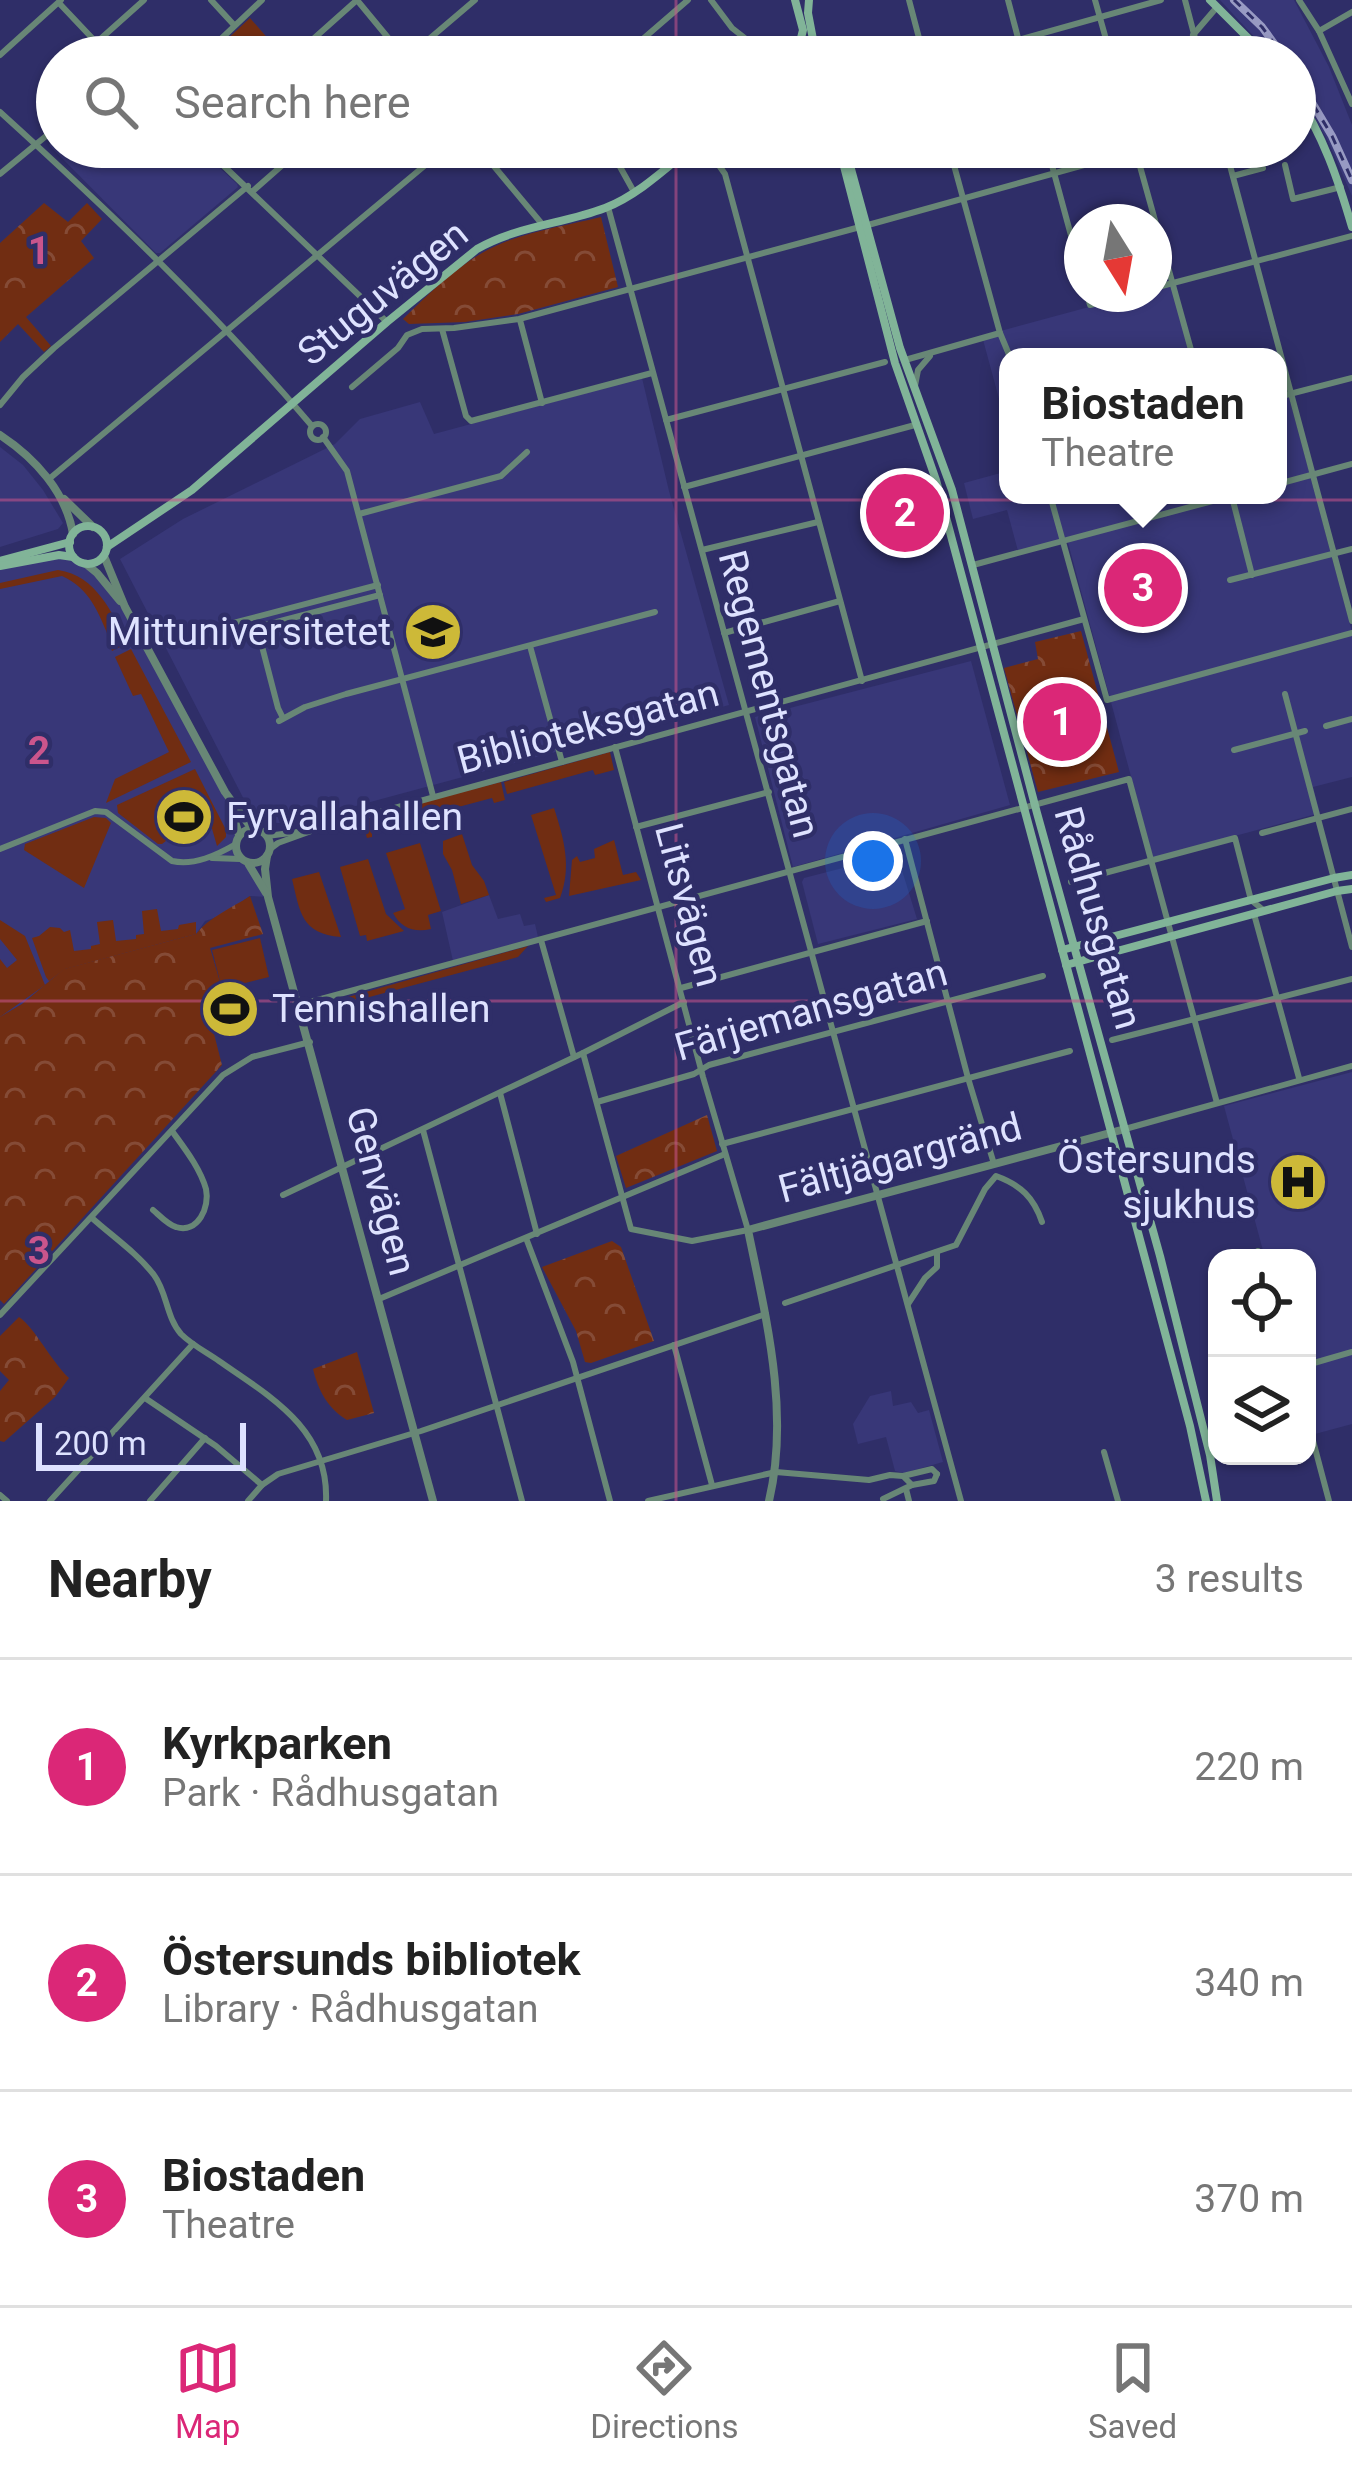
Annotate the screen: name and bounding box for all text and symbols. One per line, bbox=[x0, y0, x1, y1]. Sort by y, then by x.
search box bbox=[36, 36, 1316, 168]
icon: search bbox=[78, 69, 144, 135]
text: Search here bbox=[174, 76, 411, 129]
north arrow bbox=[1064, 204, 1172, 312]
street label: Stuguvägen bbox=[289, 211, 477, 375]
text: 1 bbox=[28, 228, 50, 274]
popup bbox=[999, 348, 1287, 504]
text: Biostaden bbox=[1041, 377, 1245, 430]
text: Theatre bbox=[1041, 430, 1174, 476]
pin: 2 bbox=[866, 468, 944, 558]
pin: 3 bbox=[1104, 543, 1182, 633]
street label: Regementsgatan bbox=[709, 545, 829, 843]
school or university icon: Mittuniversitetet bbox=[402, 601, 464, 663]
place label: Mittuniversitetet bbox=[108, 609, 391, 655]
street label: Biblioteksgatan bbox=[452, 670, 724, 784]
pin: 1 bbox=[1023, 677, 1101, 767]
text: 2 bbox=[28, 728, 50, 774]
sports icon: Fyrvallahallen bbox=[153, 786, 215, 848]
place label: Fyrvallahallen bbox=[226, 794, 463, 840]
street label: Rådhusgatan bbox=[1044, 802, 1152, 1034]
street label: Litsvägen bbox=[645, 818, 733, 992]
your location bbox=[843, 831, 903, 891]
street label: Färjemansgatan bbox=[670, 949, 952, 1071]
sports icon: Tennishallen bbox=[199, 978, 261, 1040]
place label: Tennishallen bbox=[272, 986, 491, 1032]
street label: Genvägen bbox=[336, 1102, 426, 1280]
street label: Fältjägargränd bbox=[773, 1103, 1027, 1213]
place label: Östersunds sjukhus bbox=[1057, 1137, 1256, 1228]
hospital icon: Östersunds sjukhus bbox=[1267, 1151, 1329, 1213]
text: 3 bbox=[28, 1228, 50, 1274]
map controls bbox=[1208, 1249, 1316, 1465]
button: locate bbox=[1208, 1249, 1316, 1357]
button: layers bbox=[1208, 1357, 1316, 1465]
scale bar bbox=[36, 1417, 246, 1470]
text: 200 m bbox=[54, 1424, 147, 1463]
text: Nearby bbox=[48, 1550, 212, 1609]
text: 3 results bbox=[1155, 1556, 1304, 1602]
text: Kyrkparken bbox=[162, 1717, 392, 1770]
text: 1 bbox=[76, 1744, 98, 1790]
text: 220 m bbox=[1194, 1744, 1304, 1790]
text: Park · Rådhusgatan bbox=[162, 1770, 499, 1816]
text: Östersunds bibliotek bbox=[162, 1933, 581, 1986]
text: 2 bbox=[76, 1960, 98, 2006]
text: 340 m bbox=[1194, 1960, 1304, 2006]
text: Library · Rådhusgatan bbox=[162, 1986, 539, 2032]
text: Biostaden bbox=[162, 2149, 365, 2202]
text: 3 bbox=[76, 2176, 98, 2222]
text: 370 m bbox=[1194, 2176, 1304, 2222]
text: Theatre bbox=[162, 2202, 295, 2248]
tab: Map bbox=[175, 2335, 241, 2446]
tab: Directions bbox=[590, 2335, 739, 2446]
tab: Saved bbox=[1088, 2335, 1177, 2446]

